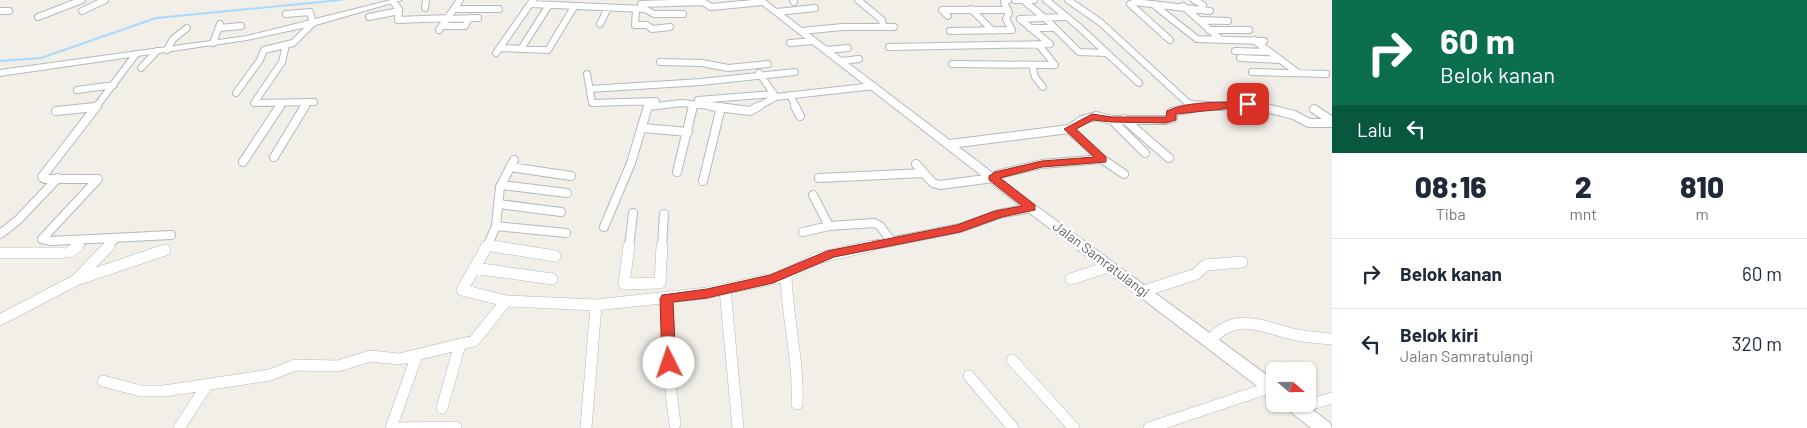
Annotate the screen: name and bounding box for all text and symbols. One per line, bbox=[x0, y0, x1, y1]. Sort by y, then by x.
text: 60 m bbox=[1440, 19, 1515, 61]
icon: right bbox=[1357, 20, 1422, 85]
text: Belok kanan bbox=[1440, 61, 1555, 87]
pin bbox=[1227, 83, 1269, 125]
icon: arrive bbox=[1234, 90, 1262, 118]
icon: left bbox=[1402, 115, 1430, 143]
text: Lalu bbox=[1357, 118, 1392, 141]
text: 08:16 bbox=[1415, 168, 1487, 204]
text: 2 bbox=[1575, 168, 1592, 204]
text: 810 bbox=[1680, 168, 1724, 204]
text: Tiba bbox=[1436, 204, 1466, 223]
text: mnt bbox=[1569, 204, 1597, 223]
text: m bbox=[1695, 204, 1709, 223]
street label: Jalan Samratulangi bbox=[1050, 217, 1153, 300]
icon: right bbox=[1357, 260, 1385, 288]
text: Belok kanan bbox=[1400, 262, 1502, 285]
text: 60 m bbox=[1742, 262, 1782, 285]
text: Belok kiri bbox=[1400, 323, 1478, 346]
icon: left bbox=[1357, 330, 1385, 358]
text: 320 m bbox=[1732, 332, 1782, 355]
position arrow bbox=[642, 336, 694, 388]
text: Jalan Samratulangi bbox=[1400, 346, 1533, 365]
north arrow bbox=[1266, 362, 1316, 412]
map controls bbox=[1266, 362, 1316, 412]

